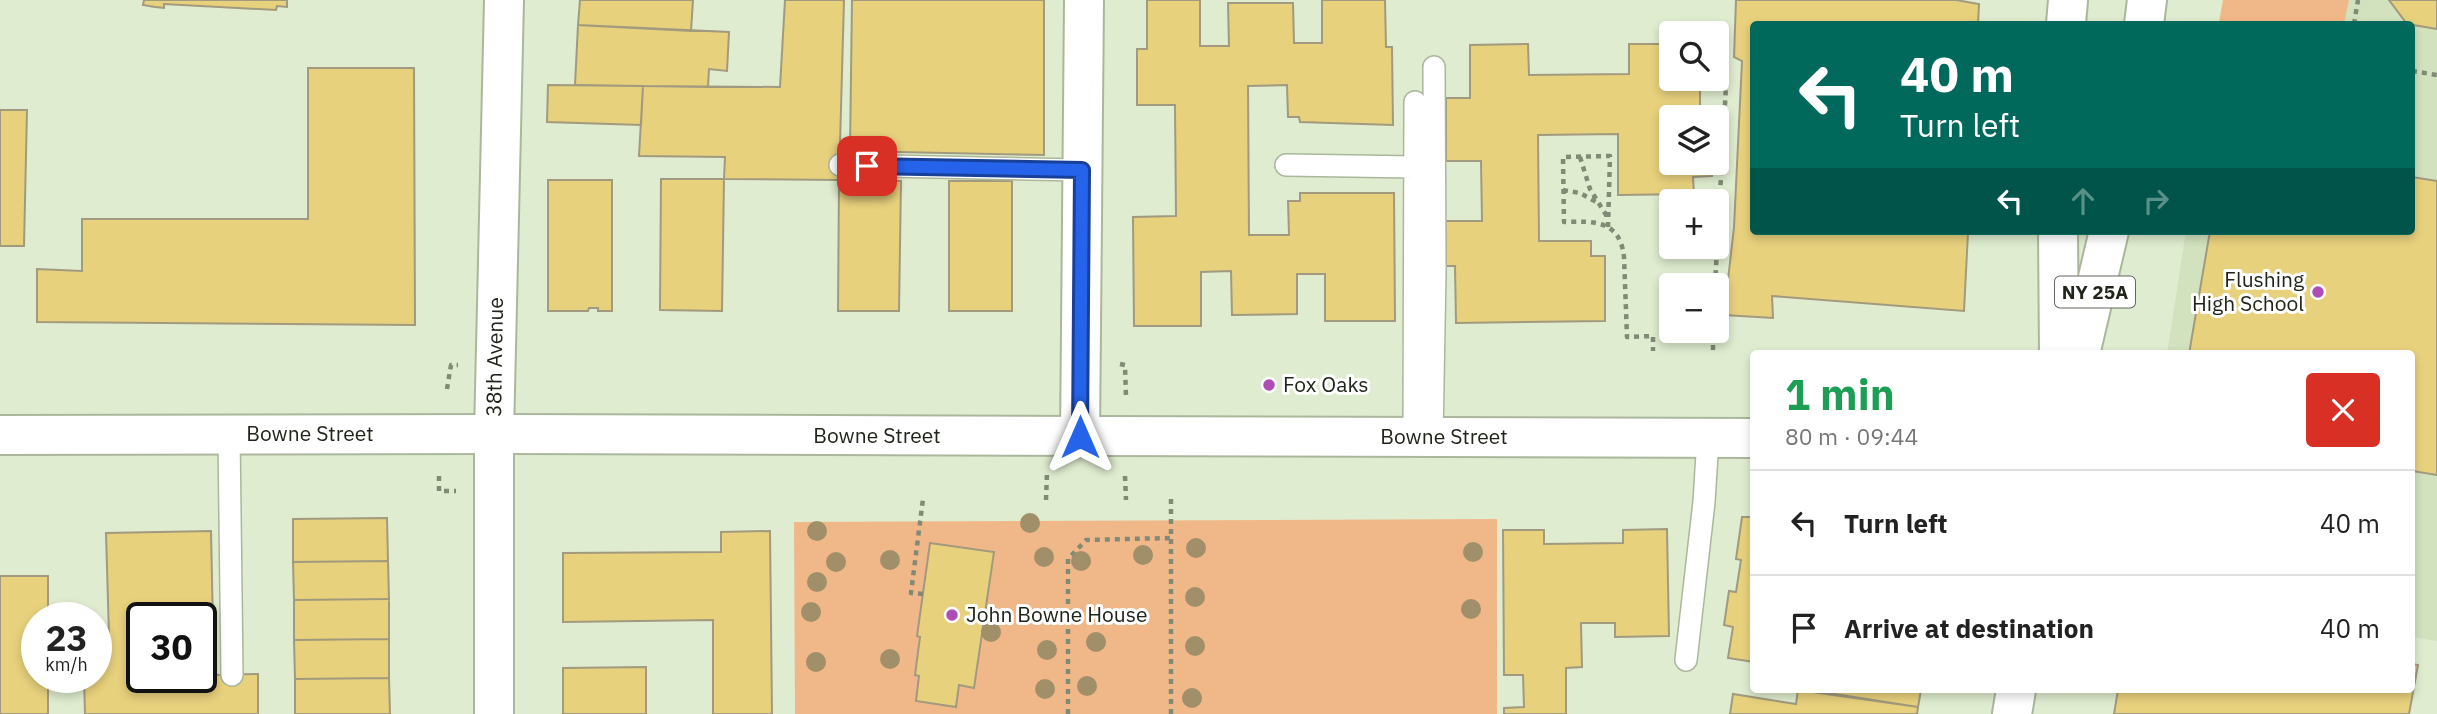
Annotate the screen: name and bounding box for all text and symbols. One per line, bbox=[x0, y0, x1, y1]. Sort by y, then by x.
map controls bbox=[1659, 21, 1729, 343]
button: search bbox=[1659, 21, 1729, 91]
text: 40 m bbox=[1900, 42, 2014, 105]
icon: left bbox=[1785, 49, 1876, 140]
text: Turn left bbox=[1900, 104, 2020, 146]
button: layers bbox=[1659, 105, 1729, 175]
pin bbox=[837, 136, 897, 196]
icon: arrive bbox=[848, 147, 886, 185]
icon: left bbox=[1991, 182, 2029, 220]
icon: ahead bbox=[2064, 182, 2102, 220]
icon: right bbox=[2137, 182, 2175, 220]
button: + bbox=[1659, 189, 1729, 259]
place label: Flushing High School bbox=[2192, 265, 2304, 317]
button: − bbox=[1659, 273, 1729, 343]
road number: NY 25A bbox=[2055, 276, 2135, 308]
marker: Flushing High School bbox=[2310, 284, 2326, 300]
street label: 38th Avenue bbox=[479, 297, 509, 417]
text: 1 min bbox=[1785, 367, 1895, 422]
place label: Fox Oaks bbox=[1283, 370, 1369, 398]
button: close bbox=[2306, 373, 2380, 447]
marker: Fox Oaks bbox=[1261, 377, 1277, 393]
position arrow bbox=[1043, 400, 1117, 474]
street label: Bowne Street bbox=[246, 419, 374, 447]
street label: Bowne Street bbox=[813, 421, 941, 449]
text: 80 m · 09:44 bbox=[1785, 421, 1918, 451]
street label: Bowne Street bbox=[1380, 422, 1508, 450]
icon: left bbox=[1785, 504, 1823, 542]
text: Turn left bbox=[1844, 506, 1947, 540]
text: 40 m bbox=[2320, 506, 2380, 540]
place label: John Bowne House bbox=[966, 600, 1147, 628]
speed limit sign: 30 bbox=[126, 602, 217, 693]
marker: John Bowne House bbox=[944, 607, 960, 623]
icon: arrive bbox=[1785, 609, 1823, 647]
text: Arrive at destination bbox=[1844, 611, 2094, 645]
text: 40 m bbox=[2320, 611, 2380, 645]
text: 23 bbox=[45, 615, 88, 661]
text: km/h bbox=[45, 653, 88, 676]

